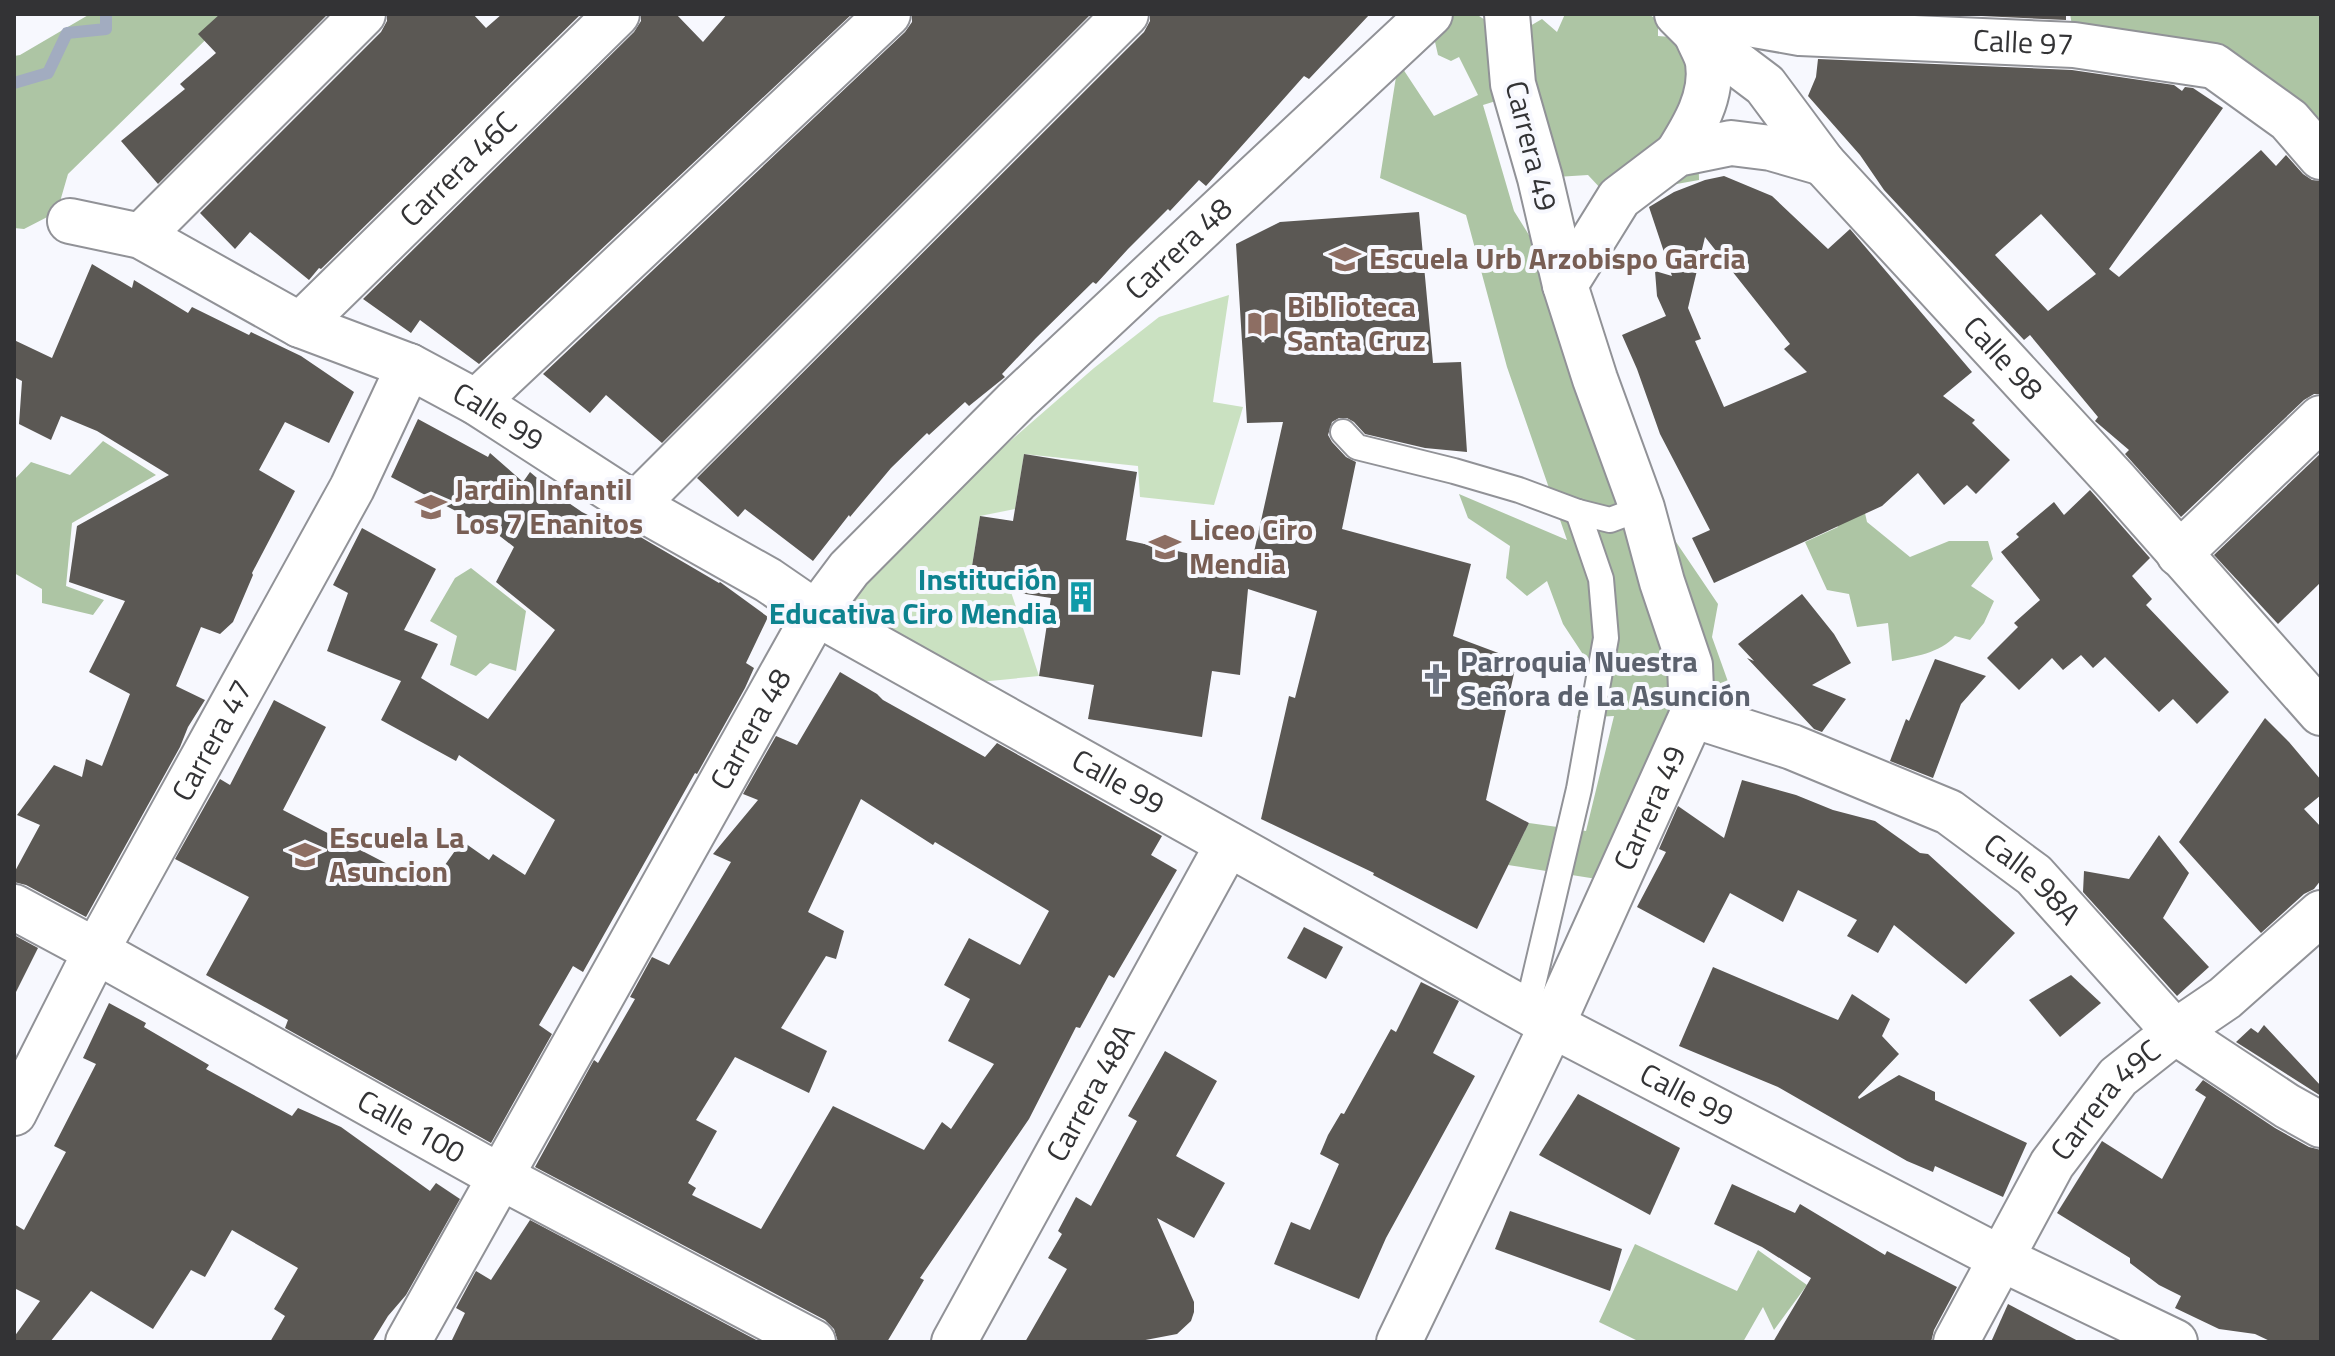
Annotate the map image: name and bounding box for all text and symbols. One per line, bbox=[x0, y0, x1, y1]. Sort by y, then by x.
street label: Calle 97 bbox=[1972, 17, 2074, 67]
street label: Carrera 49 bbox=[1494, 76, 1570, 216]
street label: Carrera 46C bbox=[388, 100, 527, 237]
street label: Carrera 48 bbox=[1114, 186, 1242, 310]
place label: Escuela Urb Arzobispo Garcia bbox=[1369, 235, 1746, 281]
school or university icon: Escuela Urb Arzobispo Garcia bbox=[1328, 242, 1362, 276]
place label: Biblioteca Santa Cruz bbox=[1287, 283, 1426, 363]
street label: Calle 98 bbox=[1953, 305, 2055, 410]
library icon: Biblioteca Santa Cruz bbox=[1246, 307, 1280, 341]
street label: Calle 99 bbox=[445, 370, 554, 462]
place label: Jardin Infantil Los 7 Enanitos bbox=[455, 466, 643, 546]
school or university icon: Jardin Infantil Los 7 Enanitos bbox=[414, 490, 448, 524]
place label: Liceo Ciro Mendia bbox=[1189, 506, 1313, 586]
school or university icon: Liceo Ciro Mendia bbox=[1148, 530, 1182, 564]
place label: Institución Educativa Ciro Mendia bbox=[769, 556, 1057, 636]
building icon: Institución Educativa Ciro Mendia bbox=[1064, 580, 1098, 614]
place label: Parroquia Nuestra Señora de La Asunción bbox=[1460, 638, 1751, 718]
street label: Carrera 48 bbox=[698, 660, 802, 798]
church icon: Parroquia Nuestra Señora de La Asunción bbox=[1419, 662, 1453, 696]
street label: Carrera 47 bbox=[159, 671, 264, 809]
street label: Calle 99 bbox=[1064, 737, 1174, 826]
street label: Carrera 49 bbox=[1601, 738, 1697, 878]
place label: Escuela La Asuncion bbox=[329, 814, 465, 894]
street label: Calle 98A bbox=[1974, 821, 2092, 935]
school or university icon: Escuela La Asuncion bbox=[288, 838, 322, 872]
street label: Carrera 48A bbox=[1034, 1016, 1147, 1170]
street label: Carrera 49C bbox=[2038, 1028, 2170, 1170]
street label: Calle 99 bbox=[1632, 1051, 1743, 1138]
street label: Calle 100 bbox=[349, 1077, 474, 1175]

